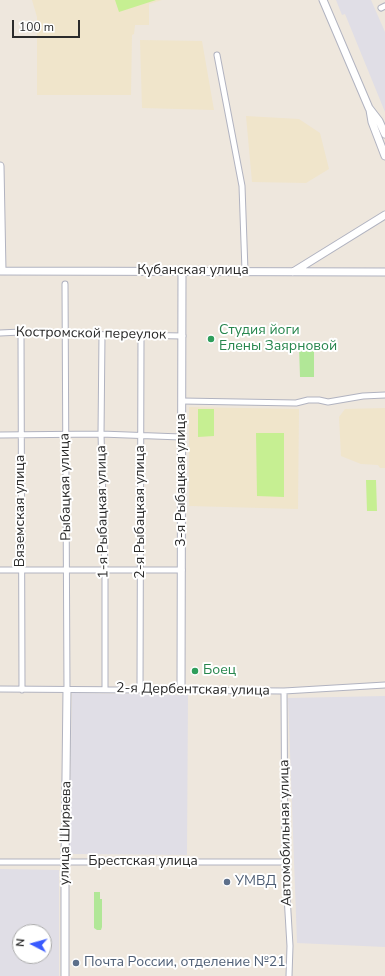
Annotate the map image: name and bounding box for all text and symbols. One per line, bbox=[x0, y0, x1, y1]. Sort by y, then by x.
scale bar bbox=[14, 12, 82, 38]
text: 100 m bbox=[19, 19, 54, 35]
street label: Кубанская улица bbox=[137, 263, 249, 279]
place label: Студия йоги Елены Заярновой bbox=[219, 323, 337, 356]
street label: Костромской переулок bbox=[16, 324, 166, 344]
marker: Студия йоги Елены Заярновой bbox=[206, 334, 216, 344]
street label: 3-я Рыбацкая улица bbox=[174, 413, 190, 547]
street label: Рыбацкая улица bbox=[57, 433, 75, 541]
street label: 1-я Рыбацкая улица bbox=[93, 445, 113, 579]
street label: 2-я Рыбацкая улица bbox=[133, 445, 149, 579]
street label: Вяземская улица bbox=[13, 455, 29, 567]
place label: Боец bbox=[203, 663, 236, 679]
marker: Боец bbox=[190, 666, 200, 676]
street label: 2-я Дербентская улица bbox=[116, 680, 270, 700]
street label: Автомобильная улица bbox=[276, 759, 296, 907]
street label: улица Ширяева bbox=[57, 781, 75, 885]
street label: Брестская улица bbox=[88, 854, 198, 870]
place label: УМВД bbox=[235, 874, 276, 890]
marker: УМВД bbox=[222, 877, 232, 887]
north arrow bbox=[12, 924, 52, 964]
text: N bbox=[13, 938, 28, 948]
place label: Почта России, отделение №21 bbox=[84, 955, 286, 971]
marker: Почта России, отделение №21 bbox=[71, 958, 81, 968]

